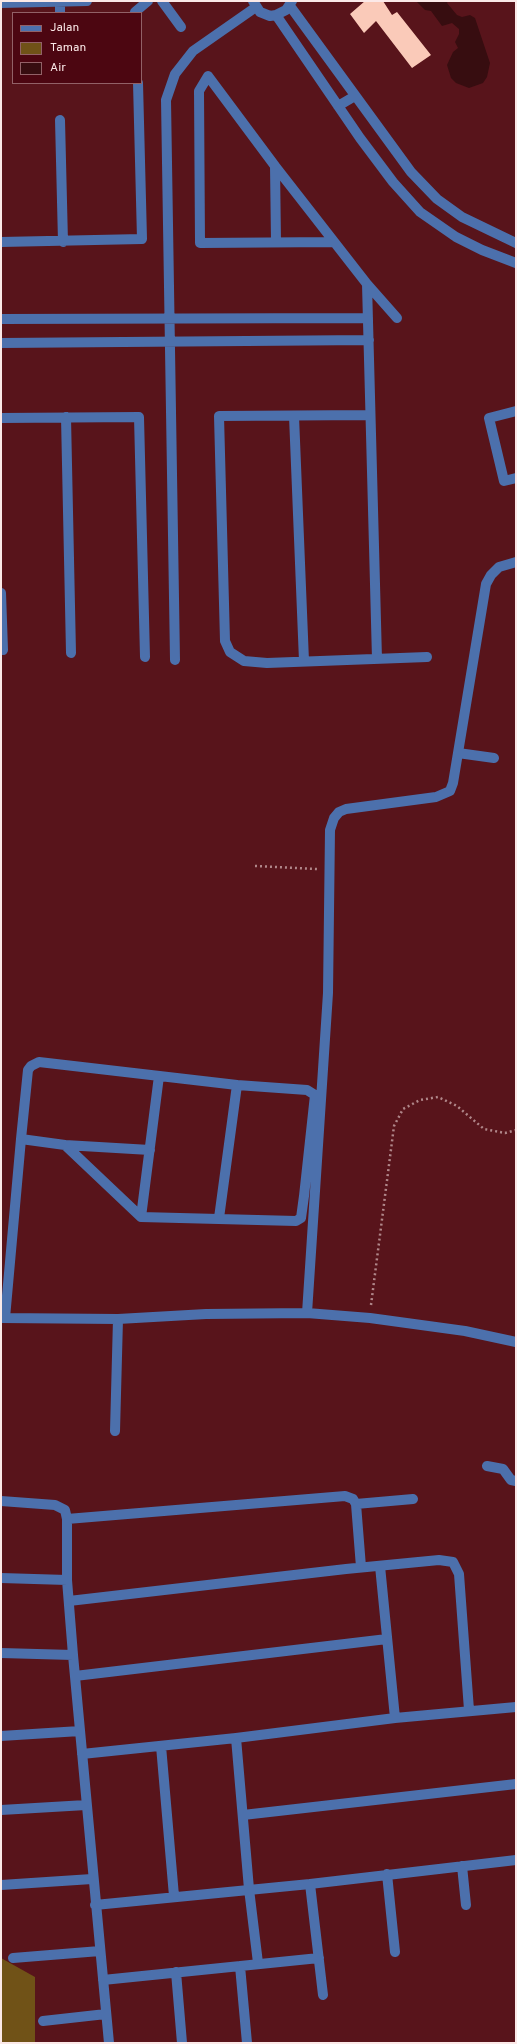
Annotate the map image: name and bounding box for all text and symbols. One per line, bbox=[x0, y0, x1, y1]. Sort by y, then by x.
legend bbox=[12, 12, 142, 84]
text: Jalan bbox=[50, 20, 79, 36]
text: Taman bbox=[50, 40, 86, 56]
text: Air bbox=[50, 60, 66, 76]

